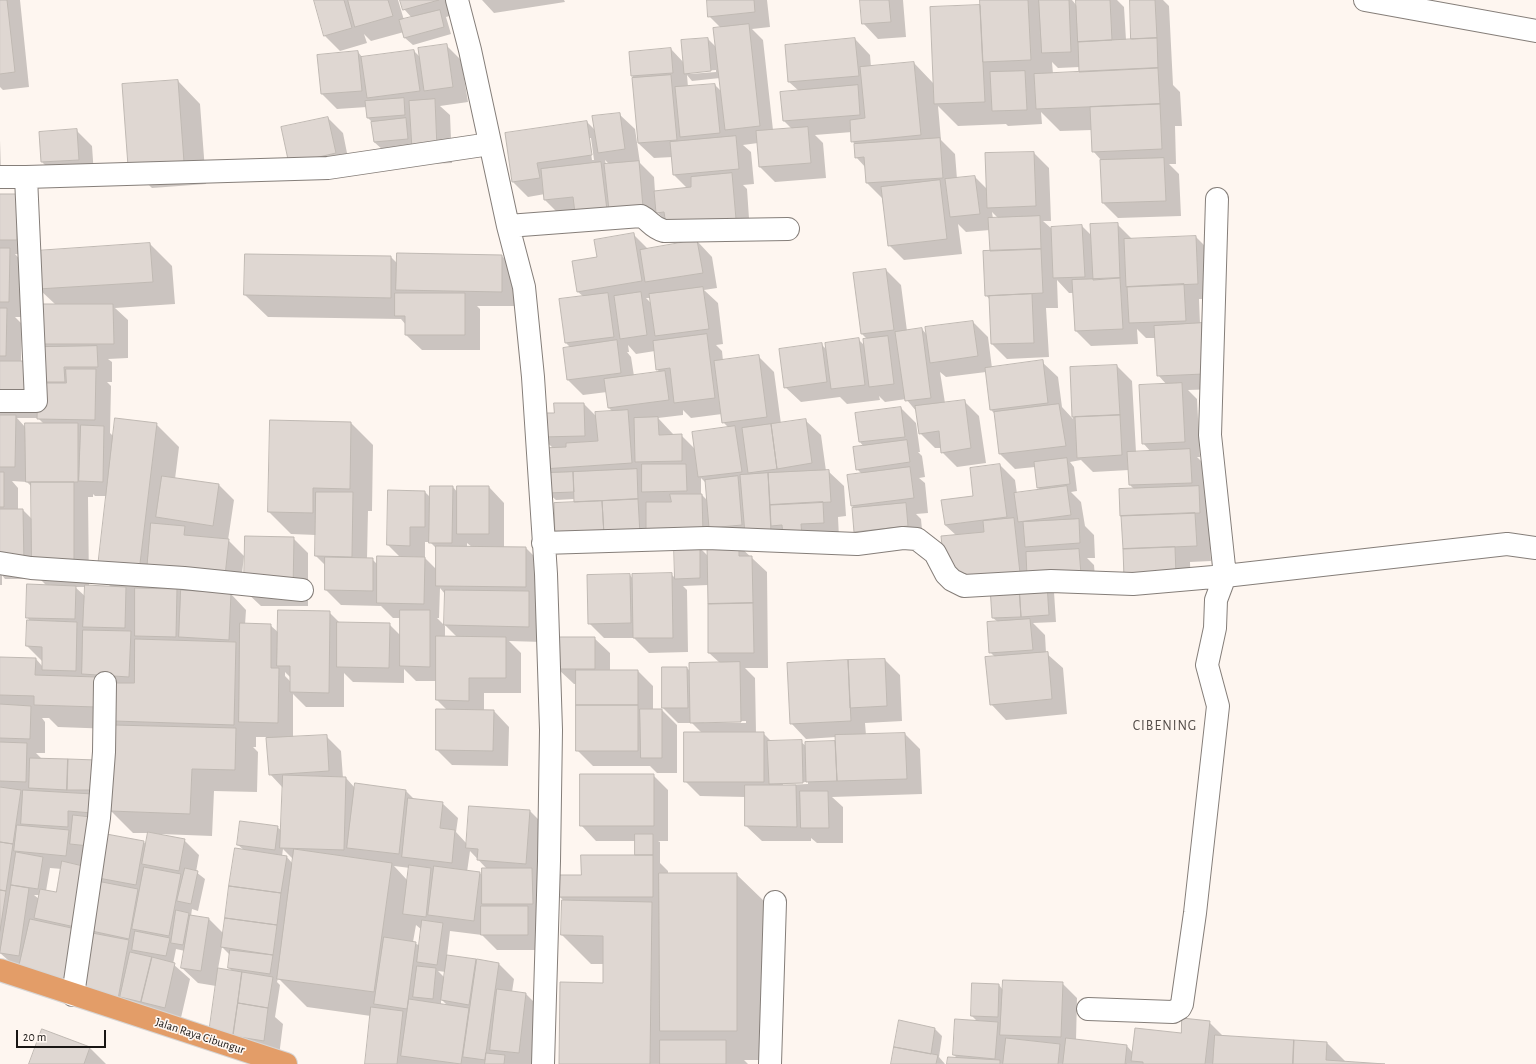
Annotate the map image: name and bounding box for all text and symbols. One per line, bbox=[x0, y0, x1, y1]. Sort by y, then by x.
district label: CIBENING bbox=[1133, 718, 1197, 734]
street label: Jalan Raya Cibungur bbox=[154, 1015, 246, 1057]
scale bar bbox=[18, 1022, 108, 1048]
text: 20 m bbox=[23, 1031, 46, 1043]

